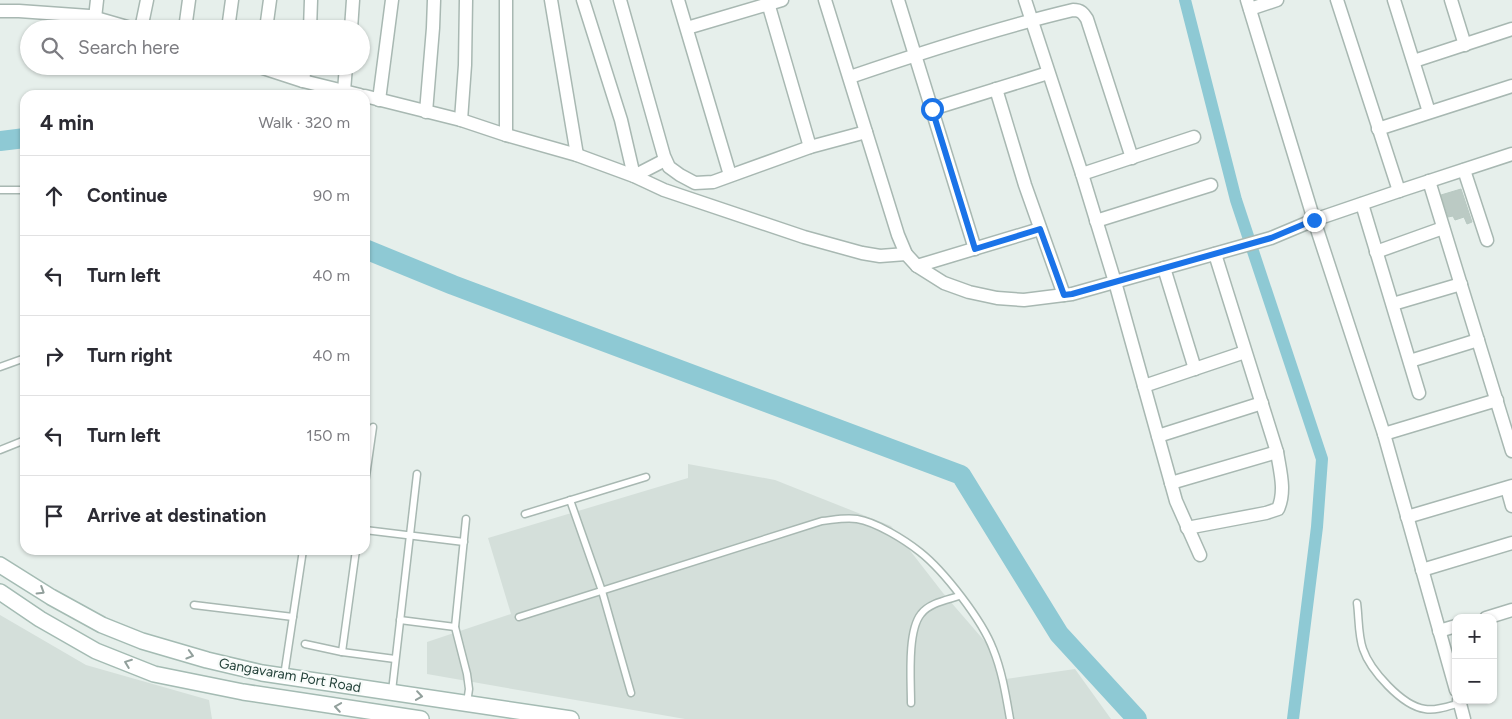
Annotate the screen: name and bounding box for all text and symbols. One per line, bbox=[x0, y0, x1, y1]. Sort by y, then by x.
search box bbox=[20, 20, 370, 75]
icon: search bbox=[38, 34, 66, 62]
text: Search here bbox=[78, 36, 180, 59]
route start bbox=[921, 98, 944, 121]
text: 4 min bbox=[40, 110, 94, 135]
text: Walk · 320 m bbox=[258, 113, 350, 132]
icon: ahead bbox=[40, 182, 68, 210]
text: Continue bbox=[87, 184, 167, 207]
text: 90 m bbox=[313, 186, 350, 205]
route end bbox=[1303, 209, 1326, 232]
icon: left bbox=[40, 262, 68, 290]
text: Turn left bbox=[87, 264, 161, 287]
text: 40 m bbox=[312, 266, 350, 285]
icon: right bbox=[40, 342, 68, 370]
text: Turn right bbox=[87, 344, 173, 367]
text: 40 m bbox=[312, 346, 350, 365]
icon: left bbox=[40, 422, 68, 450]
text: Turn left bbox=[87, 424, 161, 447]
text: 150 m bbox=[306, 426, 350, 445]
icon: arrive bbox=[40, 502, 68, 530]
text: Arrive at destination bbox=[87, 504, 266, 527]
one-way arrow bbox=[36, 585, 45, 594]
map controls bbox=[1452, 614, 1497, 704]
button: + bbox=[1452, 614, 1497, 659]
one-way arrow bbox=[185, 650, 194, 660]
street label: Gangavaram Port Road bbox=[217, 655, 362, 696]
one-way arrow bbox=[124, 659, 133, 669]
button: − bbox=[1452, 659, 1497, 704]
one-way arrow bbox=[415, 690, 423, 701]
one-way arrow bbox=[334, 702, 342, 712]

